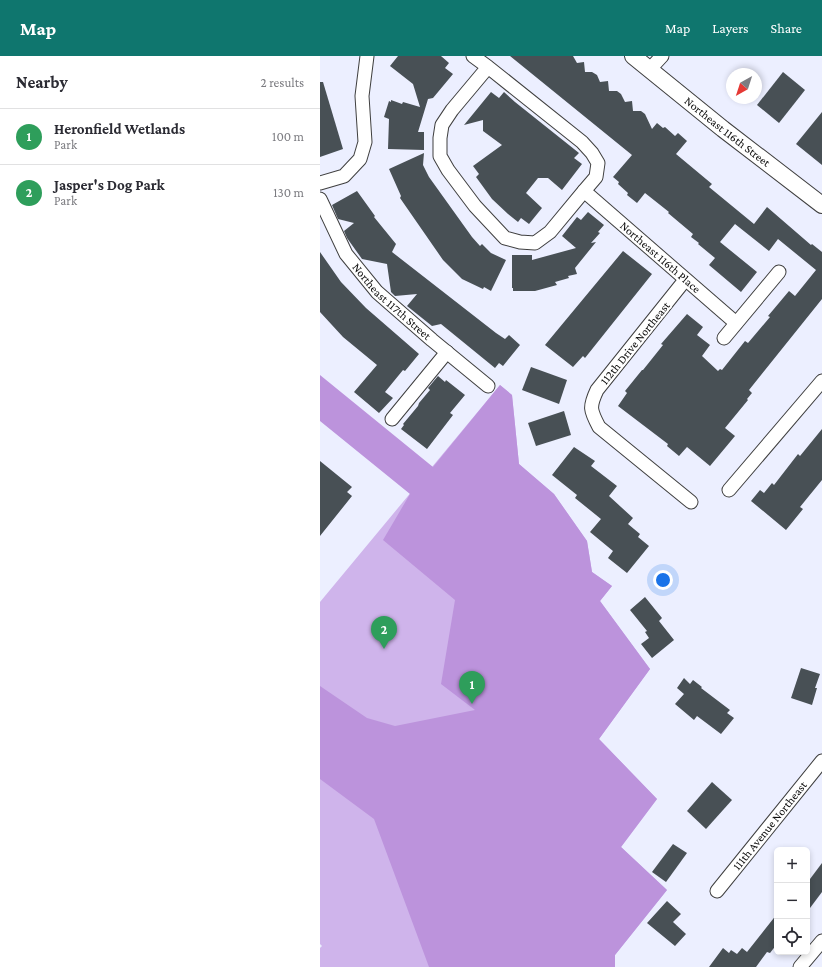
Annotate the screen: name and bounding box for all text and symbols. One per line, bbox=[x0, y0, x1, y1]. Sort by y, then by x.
text: Map bbox=[20, 18, 56, 39]
text: Map bbox=[665, 20, 690, 36]
text: Layers bbox=[712, 20, 749, 36]
text: Share bbox=[771, 20, 802, 36]
north arrow bbox=[726, 68, 762, 104]
text: Nearby bbox=[16, 73, 68, 92]
text: 2 results bbox=[261, 75, 304, 90]
street label: Northeast 116th Street bbox=[682, 94, 774, 170]
text: Heronfield Wetlands bbox=[54, 121, 185, 137]
text: 1 bbox=[27, 129, 31, 144]
text: 100 m bbox=[272, 129, 304, 144]
text: Park bbox=[54, 137, 77, 152]
text: Jasper's Dog Park bbox=[54, 177, 165, 193]
text: 2 bbox=[26, 185, 32, 200]
text: 130 m bbox=[273, 185, 304, 200]
text: Park bbox=[54, 193, 77, 208]
street label: Northeast 116th Place bbox=[617, 219, 703, 296]
street label: Northeast 117th Street bbox=[349, 260, 435, 344]
street label: 112th Drive Northeast bbox=[597, 298, 673, 387]
your location bbox=[653, 570, 673, 590]
pin: 2 bbox=[371, 616, 397, 649]
pin: 1 bbox=[459, 671, 485, 704]
street label: 111th Avenue Northeast bbox=[730, 778, 811, 873]
map controls bbox=[774, 847, 810, 955]
button: + bbox=[774, 847, 810, 883]
button: − bbox=[774, 883, 810, 919]
button: locate bbox=[774, 919, 810, 955]

